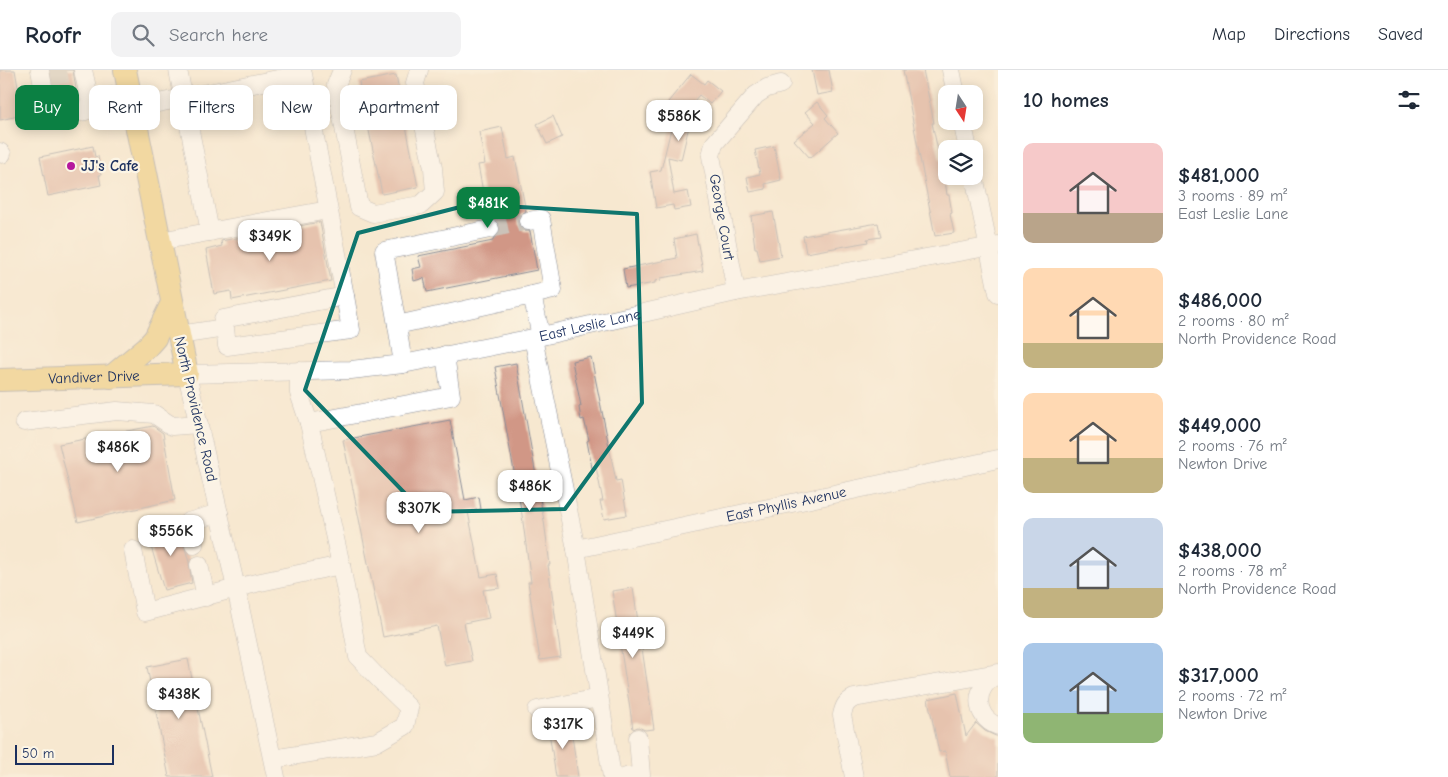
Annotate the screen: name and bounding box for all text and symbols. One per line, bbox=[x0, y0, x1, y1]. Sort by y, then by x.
search box bbox=[111, 12, 461, 57]
text: Roofr bbox=[25, 21, 81, 49]
icon: search bbox=[129, 21, 157, 49]
text: Search here bbox=[169, 24, 268, 46]
text: Map bbox=[1212, 24, 1246, 45]
text: Directions bbox=[1274, 24, 1350, 45]
text: Saved bbox=[1378, 24, 1423, 45]
chip: Buy bbox=[15, 85, 79, 130]
chip: Rent bbox=[89, 85, 160, 130]
chip: Filters bbox=[170, 85, 253, 130]
chip: New bbox=[263, 85, 330, 130]
chip: Apartment bbox=[340, 85, 457, 130]
north arrow bbox=[938, 85, 982, 130]
map controls bbox=[938, 85, 983, 185]
icon: filters bbox=[1395, 86, 1423, 114]
text: 10 homes bbox=[1023, 88, 1109, 112]
pin: $586K bbox=[644, 100, 714, 142]
text: $586K bbox=[657, 107, 701, 125]
button: layers bbox=[938, 140, 983, 185]
place label: JJ's Cafe bbox=[81, 157, 138, 175]
marker: JJ's Cafe bbox=[65, 160, 77, 172]
icon: home bbox=[1063, 163, 1123, 223]
text: $481,000 bbox=[1178, 163, 1260, 187]
street label: George Court bbox=[706, 172, 739, 262]
pin: $481K bbox=[453, 186, 523, 229]
text: 3 rooms · 89 m² bbox=[1178, 187, 1287, 205]
text: $481K bbox=[468, 194, 508, 212]
text: East Leslie Lane bbox=[1178, 205, 1288, 223]
pin: $349K bbox=[235, 220, 305, 262]
text: $349K bbox=[249, 227, 291, 245]
icon: home bbox=[1063, 288, 1123, 348]
text: $486,000 bbox=[1178, 288, 1262, 312]
street label: East Leslie Lane bbox=[537, 305, 643, 345]
text: 2 rooms · 80 m² bbox=[1178, 312, 1289, 330]
text: North Providence Road bbox=[1178, 330, 1336, 348]
street label: North Providence Road bbox=[171, 335, 221, 483]
street label: Vandiver Drive bbox=[48, 367, 140, 387]
icon: home bbox=[1063, 413, 1123, 473]
text: $449,000 bbox=[1178, 413, 1261, 437]
pin: $486K bbox=[83, 430, 153, 473]
text: 2 rooms · 76 m² bbox=[1178, 437, 1287, 455]
text: $486K bbox=[97, 438, 139, 456]
text: Newton Drive bbox=[1178, 455, 1267, 473]
pin: $486K bbox=[495, 470, 565, 512]
text: $486K bbox=[509, 477, 551, 495]
street label: East Phyllis Avenue bbox=[724, 482, 849, 526]
pin: $307K bbox=[384, 492, 454, 534]
text: $307K bbox=[398, 499, 440, 517]
pin: $556K bbox=[136, 514, 206, 557]
text: $556K bbox=[149, 522, 193, 540]
icon: home bbox=[1063, 538, 1123, 598]
text: $438,000 bbox=[1178, 538, 1262, 562]
text: 2 rooms · 78 m² bbox=[1178, 562, 1286, 580]
text: North Providence Road bbox=[1178, 580, 1336, 598]
pin: $449K bbox=[598, 616, 668, 659]
text: $449K bbox=[612, 624, 654, 642]
icon: home bbox=[1063, 663, 1123, 723]
text: $317,000 bbox=[1178, 663, 1259, 687]
pin: $438K bbox=[144, 678, 214, 720]
text: $438K bbox=[158, 685, 200, 703]
text: 2 rooms · 72 m² bbox=[1178, 687, 1287, 705]
text: Newton Drive bbox=[1178, 705, 1267, 723]
pin: $317K bbox=[528, 708, 598, 750]
text: $317K bbox=[543, 715, 583, 733]
scale bar bbox=[15, 742, 114, 765]
text: 50 m bbox=[22, 745, 54, 762]

